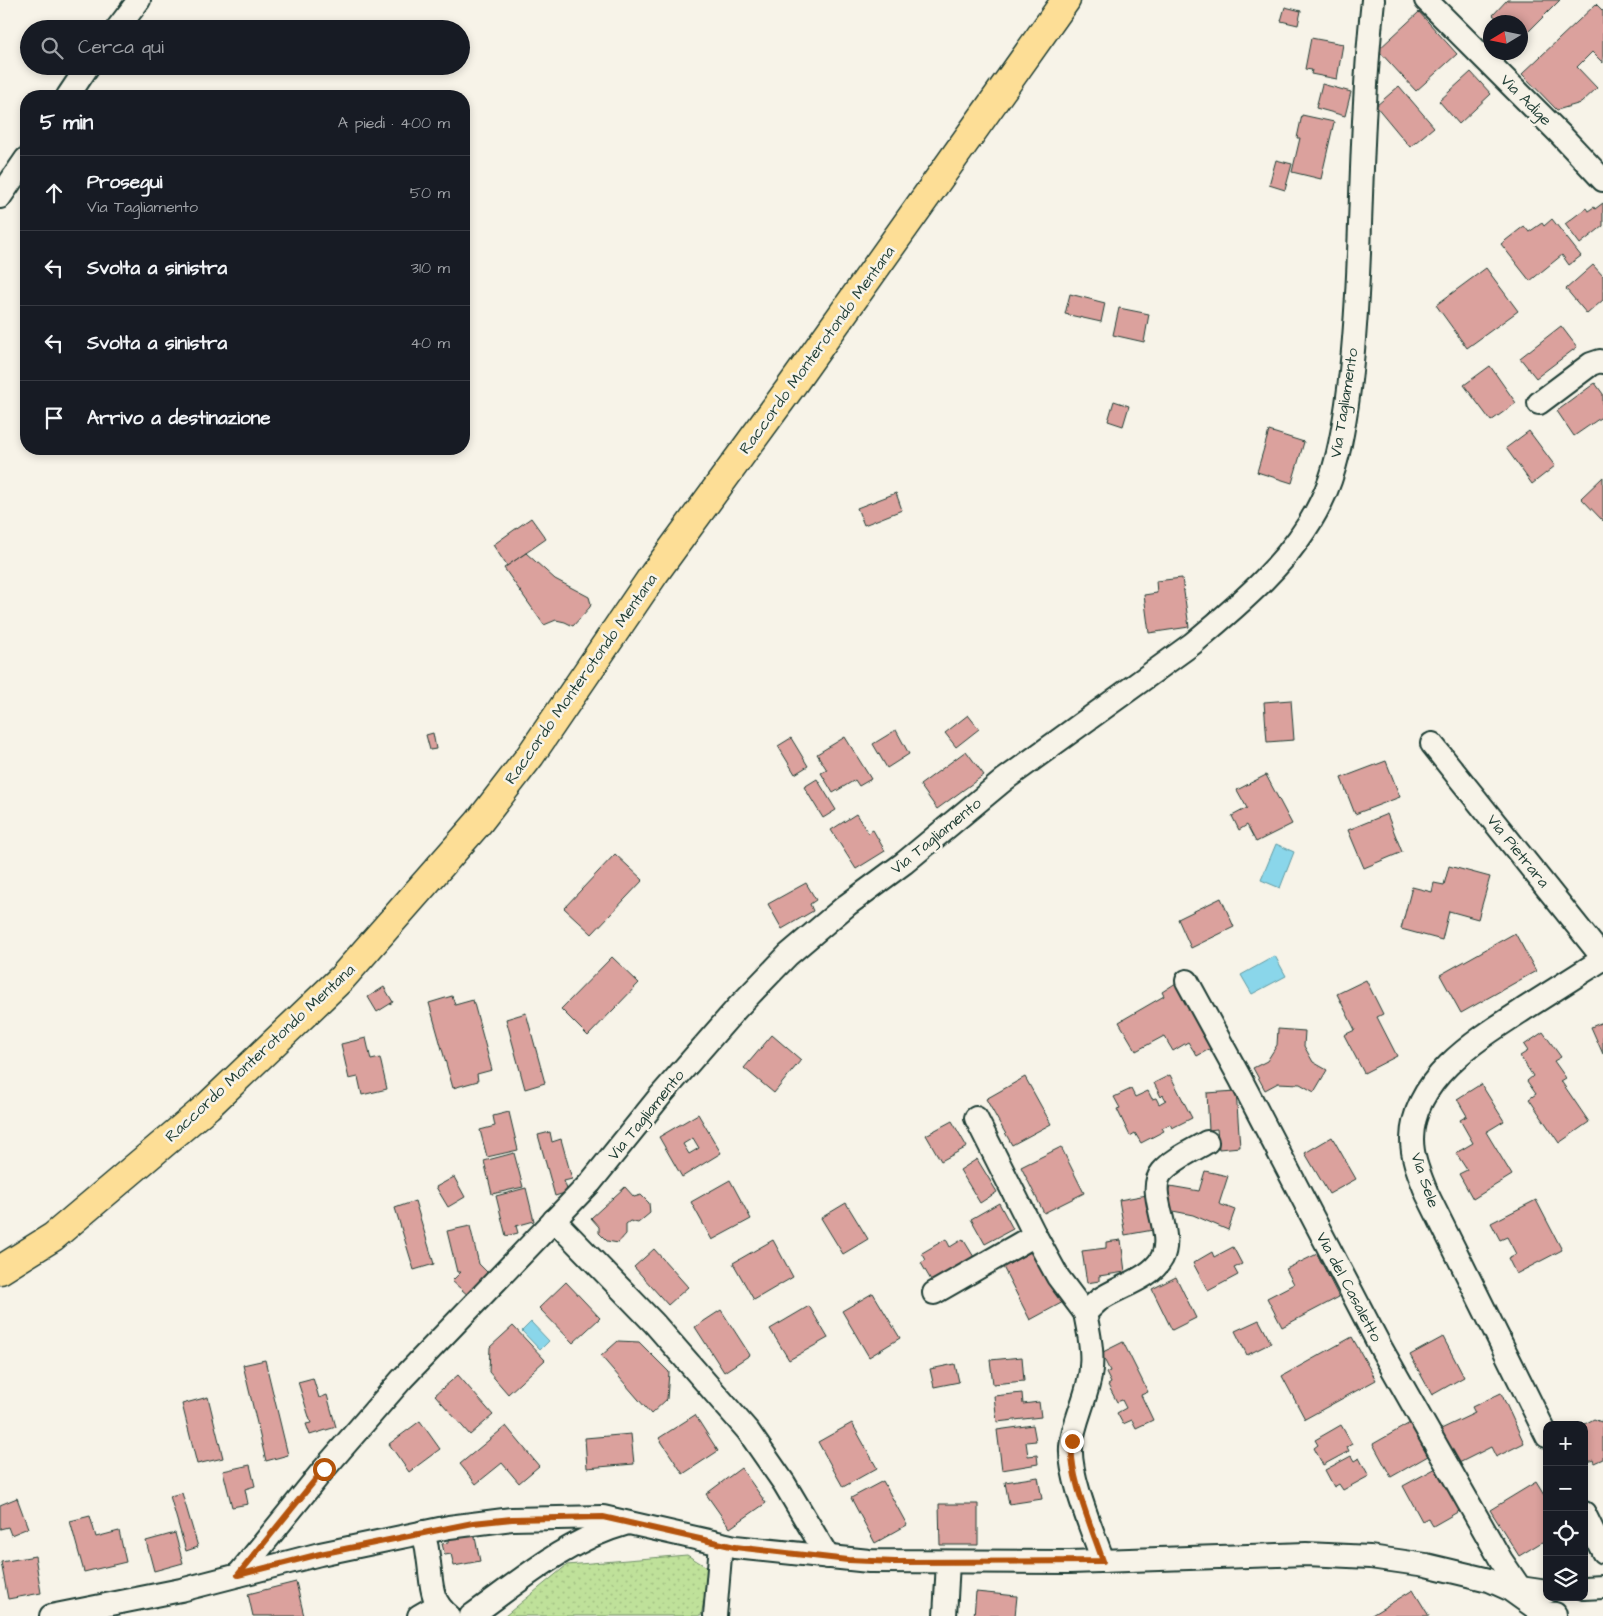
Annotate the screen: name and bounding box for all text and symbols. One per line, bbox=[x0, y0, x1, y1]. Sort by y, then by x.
north arrow bbox=[1483, 15, 1528, 60]
search box bbox=[20, 20, 470, 75]
icon: search bbox=[38, 34, 66, 62]
text: Cerca qui bbox=[78, 34, 164, 61]
street label: Via Adige bbox=[1495, 69, 1557, 132]
text: 5 min bbox=[40, 108, 93, 137]
text: A piedi · 400 m bbox=[338, 112, 450, 134]
text: Prosegui bbox=[87, 169, 162, 196]
icon: ahead bbox=[40, 179, 68, 207]
text: 50 m bbox=[410, 182, 450, 204]
text: Via Tagliamento bbox=[87, 196, 198, 218]
street label: Raccordo Monterotondo Mentana bbox=[734, 242, 900, 458]
icon: left bbox=[40, 254, 68, 282]
text: Svolta a sinistra bbox=[87, 255, 227, 282]
text: 310 m bbox=[411, 257, 450, 279]
icon: left bbox=[40, 329, 68, 357]
text: Svolta a sinistra bbox=[87, 330, 227, 357]
text: 40 m bbox=[410, 332, 450, 354]
street label: Via Tagliamento bbox=[1324, 346, 1365, 460]
icon: arrive bbox=[40, 404, 68, 432]
text: Arrivo a destinazione bbox=[87, 405, 270, 432]
street label: Raccordo Monterotondo Mentana bbox=[500, 569, 662, 789]
street label: Via Tagliamento bbox=[886, 793, 987, 880]
street label: Via Pietrara bbox=[1482, 810, 1554, 892]
street label: Raccordo Monterotondo Mentana bbox=[160, 959, 360, 1147]
street label: Via Tagliamento bbox=[603, 1065, 690, 1166]
street label: Via Sele bbox=[1405, 1149, 1445, 1211]
street label: Via del Casaletto bbox=[1311, 1228, 1387, 1346]
map controls bbox=[1543, 1421, 1588, 1601]
button: + bbox=[1543, 1421, 1588, 1466]
route end bbox=[1061, 1430, 1084, 1453]
route start bbox=[313, 1458, 336, 1481]
button: − bbox=[1543, 1466, 1588, 1511]
button: locate bbox=[1543, 1511, 1588, 1556]
button: layers bbox=[1543, 1556, 1588, 1601]

